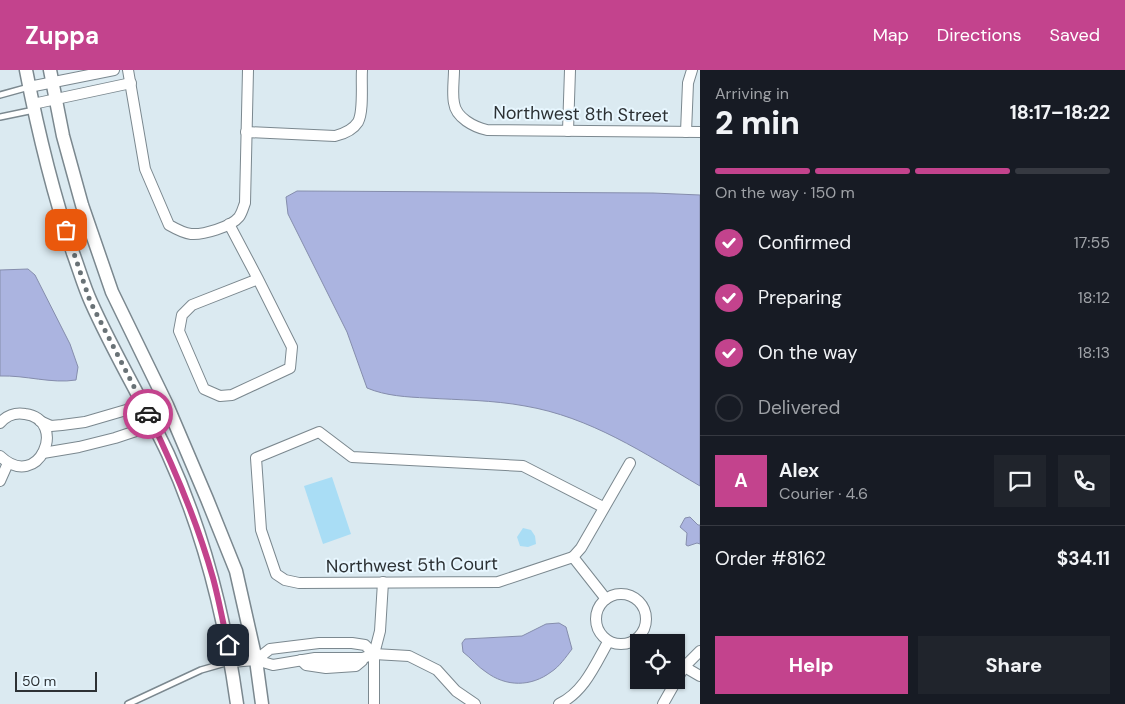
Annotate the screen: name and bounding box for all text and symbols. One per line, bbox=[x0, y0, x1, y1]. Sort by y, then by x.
text: Zuppa bbox=[25, 20, 99, 51]
text: Map bbox=[873, 23, 909, 47]
text: Directions bbox=[937, 23, 1022, 47]
text: Saved bbox=[1050, 23, 1100, 47]
text: Arriving in bbox=[715, 83, 789, 104]
street label: Northwest 8th Street bbox=[493, 100, 669, 128]
text: 18:17–18:22 bbox=[1010, 100, 1110, 125]
text: 2 min bbox=[715, 102, 800, 144]
text: On the way · 150 m bbox=[715, 182, 855, 203]
pin bbox=[45, 209, 87, 251]
icon: bag bbox=[52, 216, 80, 244]
icon: check bbox=[715, 229, 743, 257]
text: Confirmed bbox=[758, 230, 851, 255]
text: 17:55 bbox=[1074, 232, 1110, 253]
icon: check bbox=[715, 284, 743, 312]
text: Preparing bbox=[758, 285, 842, 310]
text: 18:12 bbox=[1078, 287, 1110, 308]
icon: check bbox=[715, 339, 743, 367]
text: On the way bbox=[758, 340, 858, 365]
text: 18:13 bbox=[1078, 342, 1110, 363]
courier bbox=[123, 389, 173, 439]
text: Delivered bbox=[758, 395, 840, 420]
icon: car bbox=[134, 400, 162, 428]
button: chat bbox=[994, 455, 1046, 507]
button: phone bbox=[1058, 455, 1110, 507]
text: Alex bbox=[779, 458, 819, 483]
text: A bbox=[734, 468, 748, 493]
text: Courier · 4.6 bbox=[779, 483, 868, 504]
text: Order #8162 bbox=[715, 546, 826, 571]
text: $34.11 bbox=[1057, 546, 1110, 571]
street label: Northwest 5th Court bbox=[326, 552, 498, 578]
pin bbox=[207, 624, 249, 666]
icon: home bbox=[214, 631, 242, 659]
map controls bbox=[630, 634, 685, 689]
button: locate bbox=[630, 634, 685, 689]
button: Help bbox=[715, 636, 908, 694]
button: Share bbox=[918, 636, 1110, 694]
scale bar bbox=[15, 669, 98, 692]
text: 50 m bbox=[22, 672, 56, 690]

